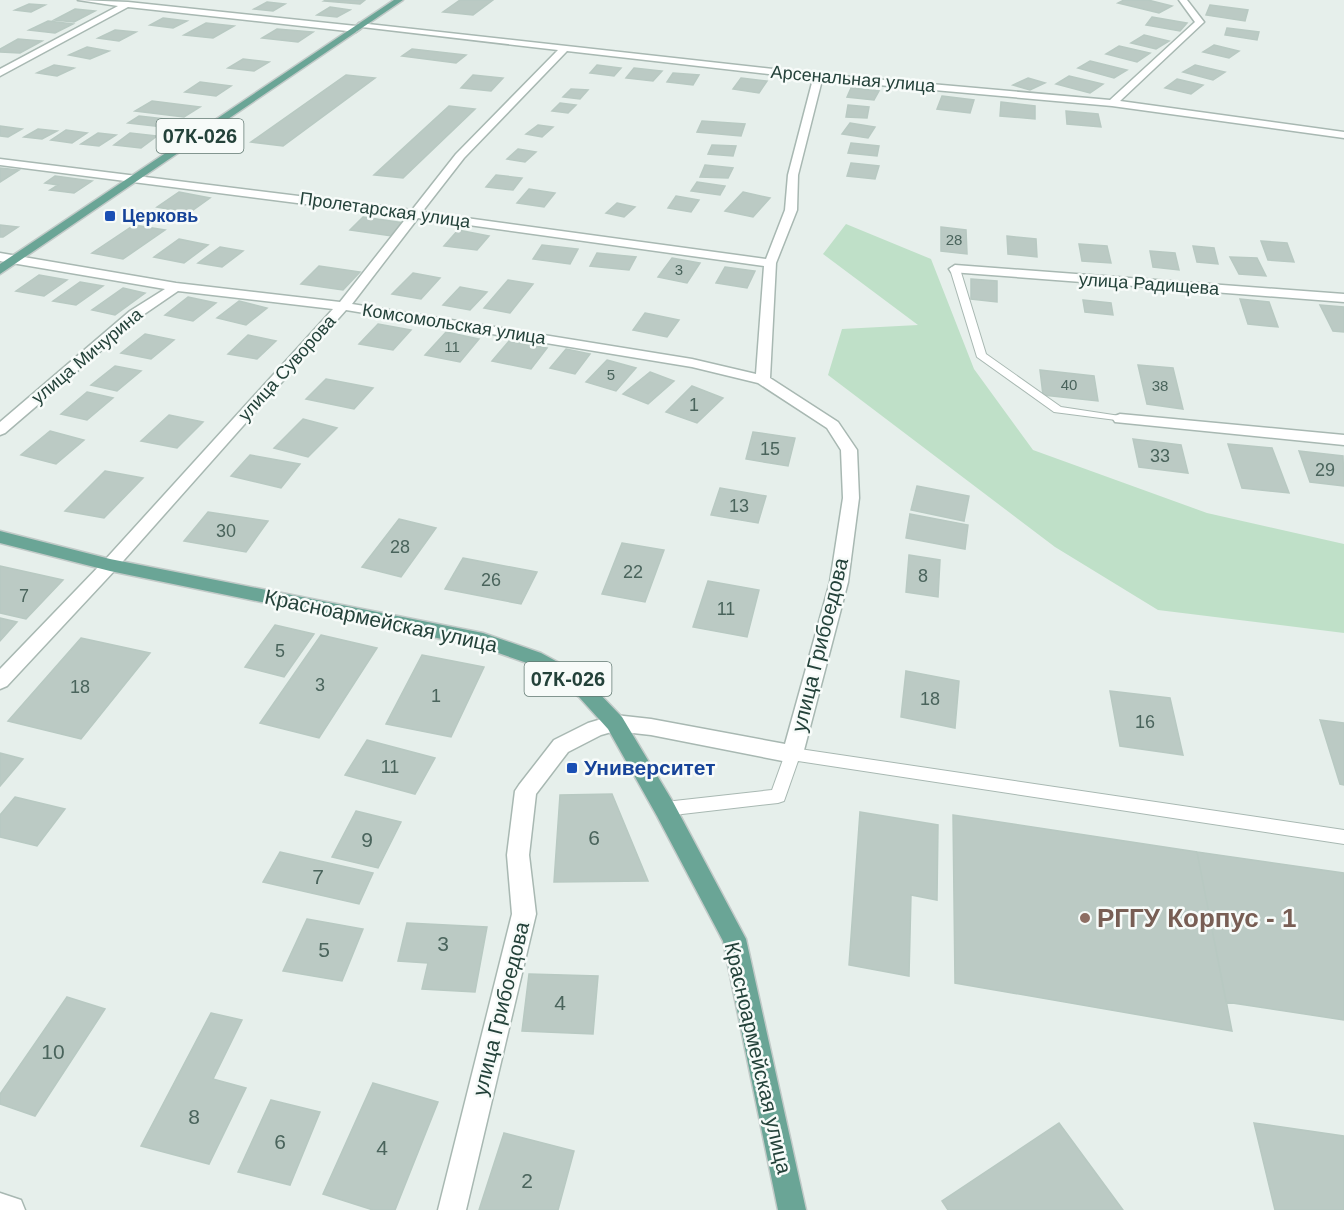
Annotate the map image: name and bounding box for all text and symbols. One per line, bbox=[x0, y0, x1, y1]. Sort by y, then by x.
street label: Арсенальная улица bbox=[770, 62, 937, 96]
road number: 07К-026 bbox=[156, 119, 244, 153]
street label: Пролетарская улица bbox=[298, 188, 473, 232]
place label: Церковь bbox=[122, 206, 198, 226]
marker: Церковь bbox=[103, 209, 117, 223]
house number: 28 bbox=[946, 231, 962, 248]
house number: 3 bbox=[675, 261, 683, 278]
street label: улица Радищева bbox=[1078, 269, 1221, 299]
street label: Комсомольская улица bbox=[361, 300, 548, 349]
street label: улица Мичурина bbox=[28, 303, 147, 408]
street label: улица Суворова bbox=[234, 310, 340, 425]
house number: 11 bbox=[444, 338, 460, 355]
house number: 5 bbox=[607, 366, 615, 383]
house number: 40 bbox=[1061, 376, 1077, 393]
house number: 38 bbox=[1152, 377, 1168, 394]
house number: 1 bbox=[689, 395, 699, 415]
house number: 15 bbox=[760, 439, 780, 459]
house number: 33 bbox=[1150, 446, 1170, 466]
house number: 29 bbox=[1315, 460, 1335, 480]
house number: 13 bbox=[729, 496, 749, 516]
house number: 30 bbox=[216, 521, 236, 541]
house number: 28 bbox=[390, 537, 410, 557]
street label: улица Грибоедова bbox=[787, 555, 852, 734]
house number: 22 bbox=[623, 562, 643, 582]
house number: 8 bbox=[918, 566, 928, 586]
house number: 26 bbox=[481, 570, 501, 590]
street label: Красноармейская улица bbox=[263, 585, 500, 656]
house number: 7 bbox=[19, 586, 29, 606]
house number: 11 bbox=[717, 599, 735, 619]
house number: 5 bbox=[275, 641, 285, 661]
road number: 07К-026 bbox=[524, 662, 612, 696]
house number: 3 bbox=[315, 675, 325, 695]
house number: 18 bbox=[70, 677, 90, 697]
house number: 1 bbox=[431, 686, 441, 706]
house number: 18 bbox=[920, 689, 940, 709]
house number: 16 bbox=[1135, 712, 1155, 732]
place label: Университет bbox=[584, 756, 716, 779]
house number: 11 bbox=[381, 757, 399, 777]
marker: Университет bbox=[565, 761, 579, 775]
house number: 6 bbox=[588, 826, 600, 849]
house number: 9 bbox=[361, 828, 373, 851]
house number: 7 bbox=[312, 865, 324, 888]
place label: РГГУ Корпус - 1 bbox=[1097, 903, 1296, 933]
marker: РГГУ Корпус - 1 bbox=[1078, 911, 1092, 925]
street label: улица Грибоедова bbox=[468, 919, 533, 1098]
house number: 3 bbox=[437, 932, 449, 955]
house number: 5 bbox=[318, 938, 330, 961]
street label: Красноармейская улица bbox=[721, 940, 796, 1176]
house number: 4 bbox=[554, 991, 566, 1014]
house number: 10 bbox=[41, 1040, 65, 1063]
house number: 8 bbox=[188, 1105, 200, 1128]
house number: 6 bbox=[274, 1130, 286, 1153]
house number: 4 bbox=[376, 1136, 388, 1159]
house number: 2 bbox=[521, 1169, 533, 1192]

